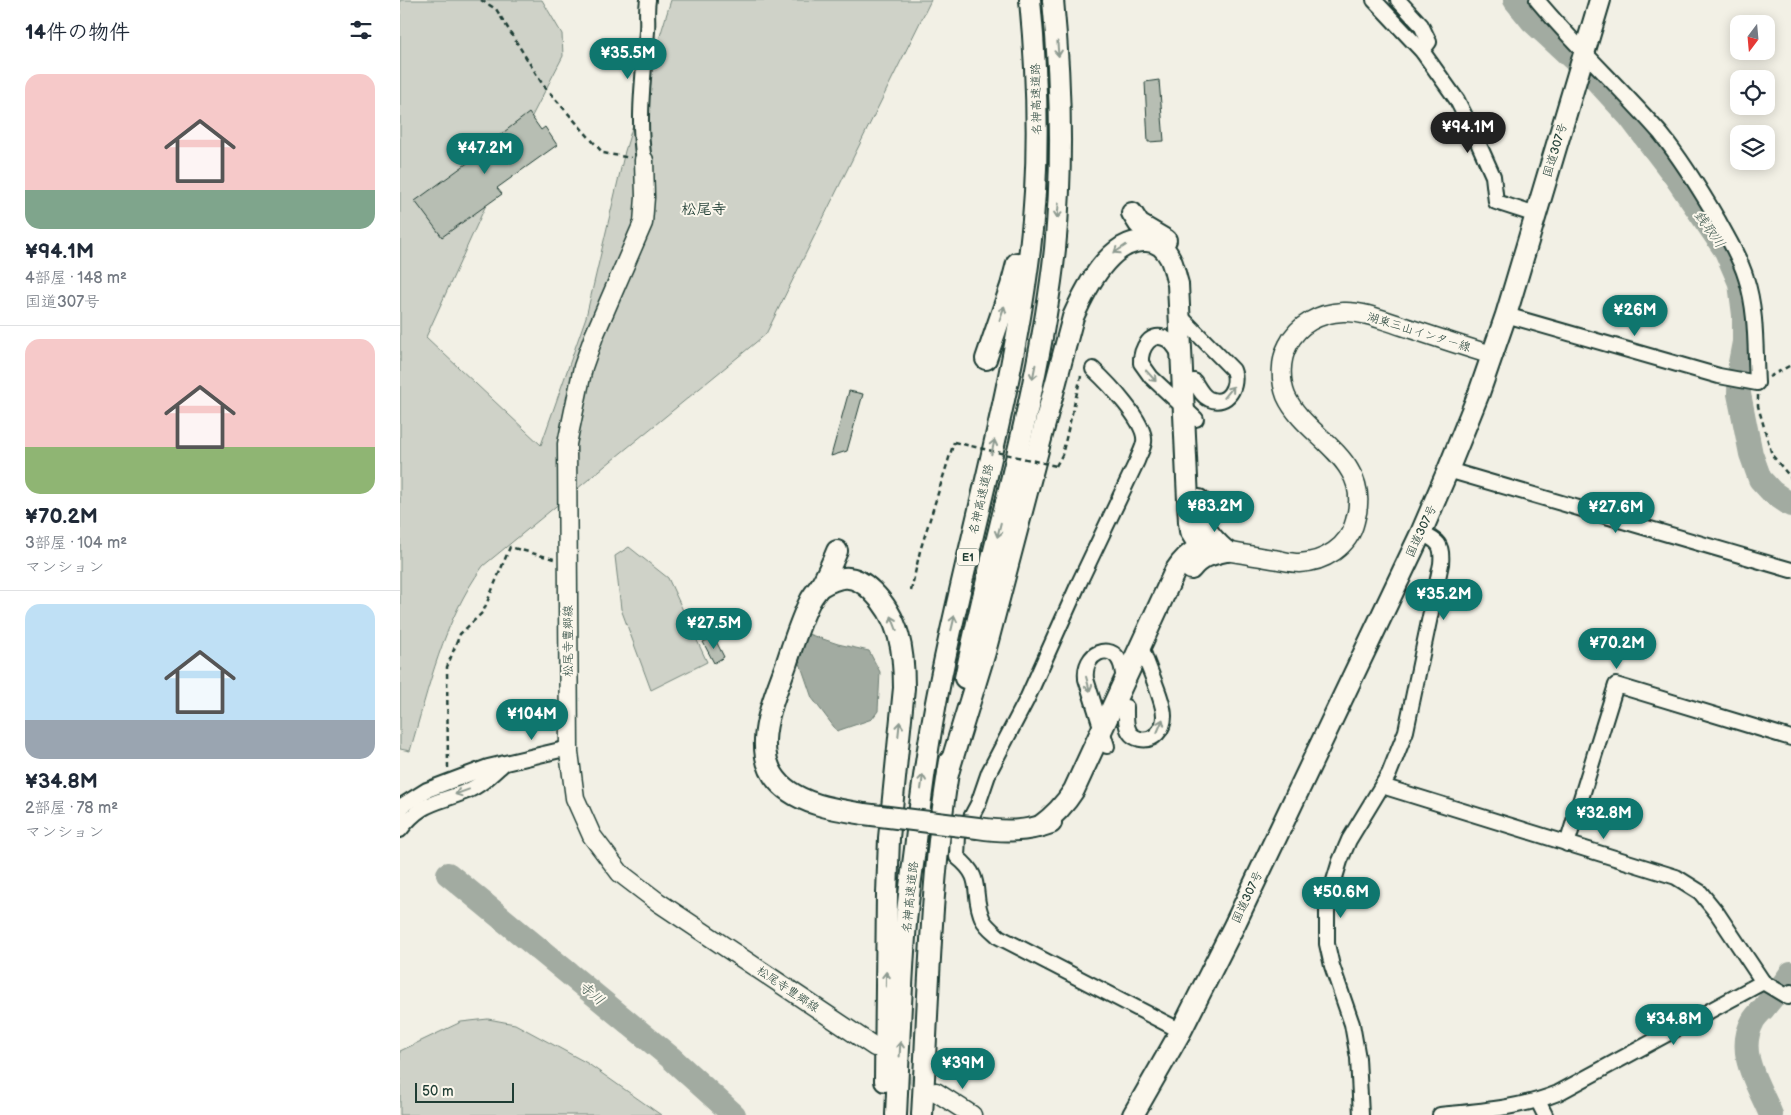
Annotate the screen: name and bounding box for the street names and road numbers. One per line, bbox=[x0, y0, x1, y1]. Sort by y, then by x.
street label: 名神高速道路 bbox=[1028, 63, 1045, 135]
street label: 国道307号 bbox=[1540, 121, 1571, 179]
street label: 湖東三山インター線 bbox=[1365, 310, 1472, 355]
street label: 名神高速道路 bbox=[966, 462, 997, 536]
street label: 国道307号 bbox=[1403, 503, 1440, 560]
road number: E1 bbox=[957, 548, 979, 566]
street label: 松尾寺豊郷線 bbox=[561, 605, 576, 677]
street label: 名神高速道路 bbox=[899, 860, 922, 934]
street label: 国道307号 bbox=[1229, 869, 1266, 926]
street label: 松尾寺豊郷線 bbox=[754, 963, 822, 1016]

